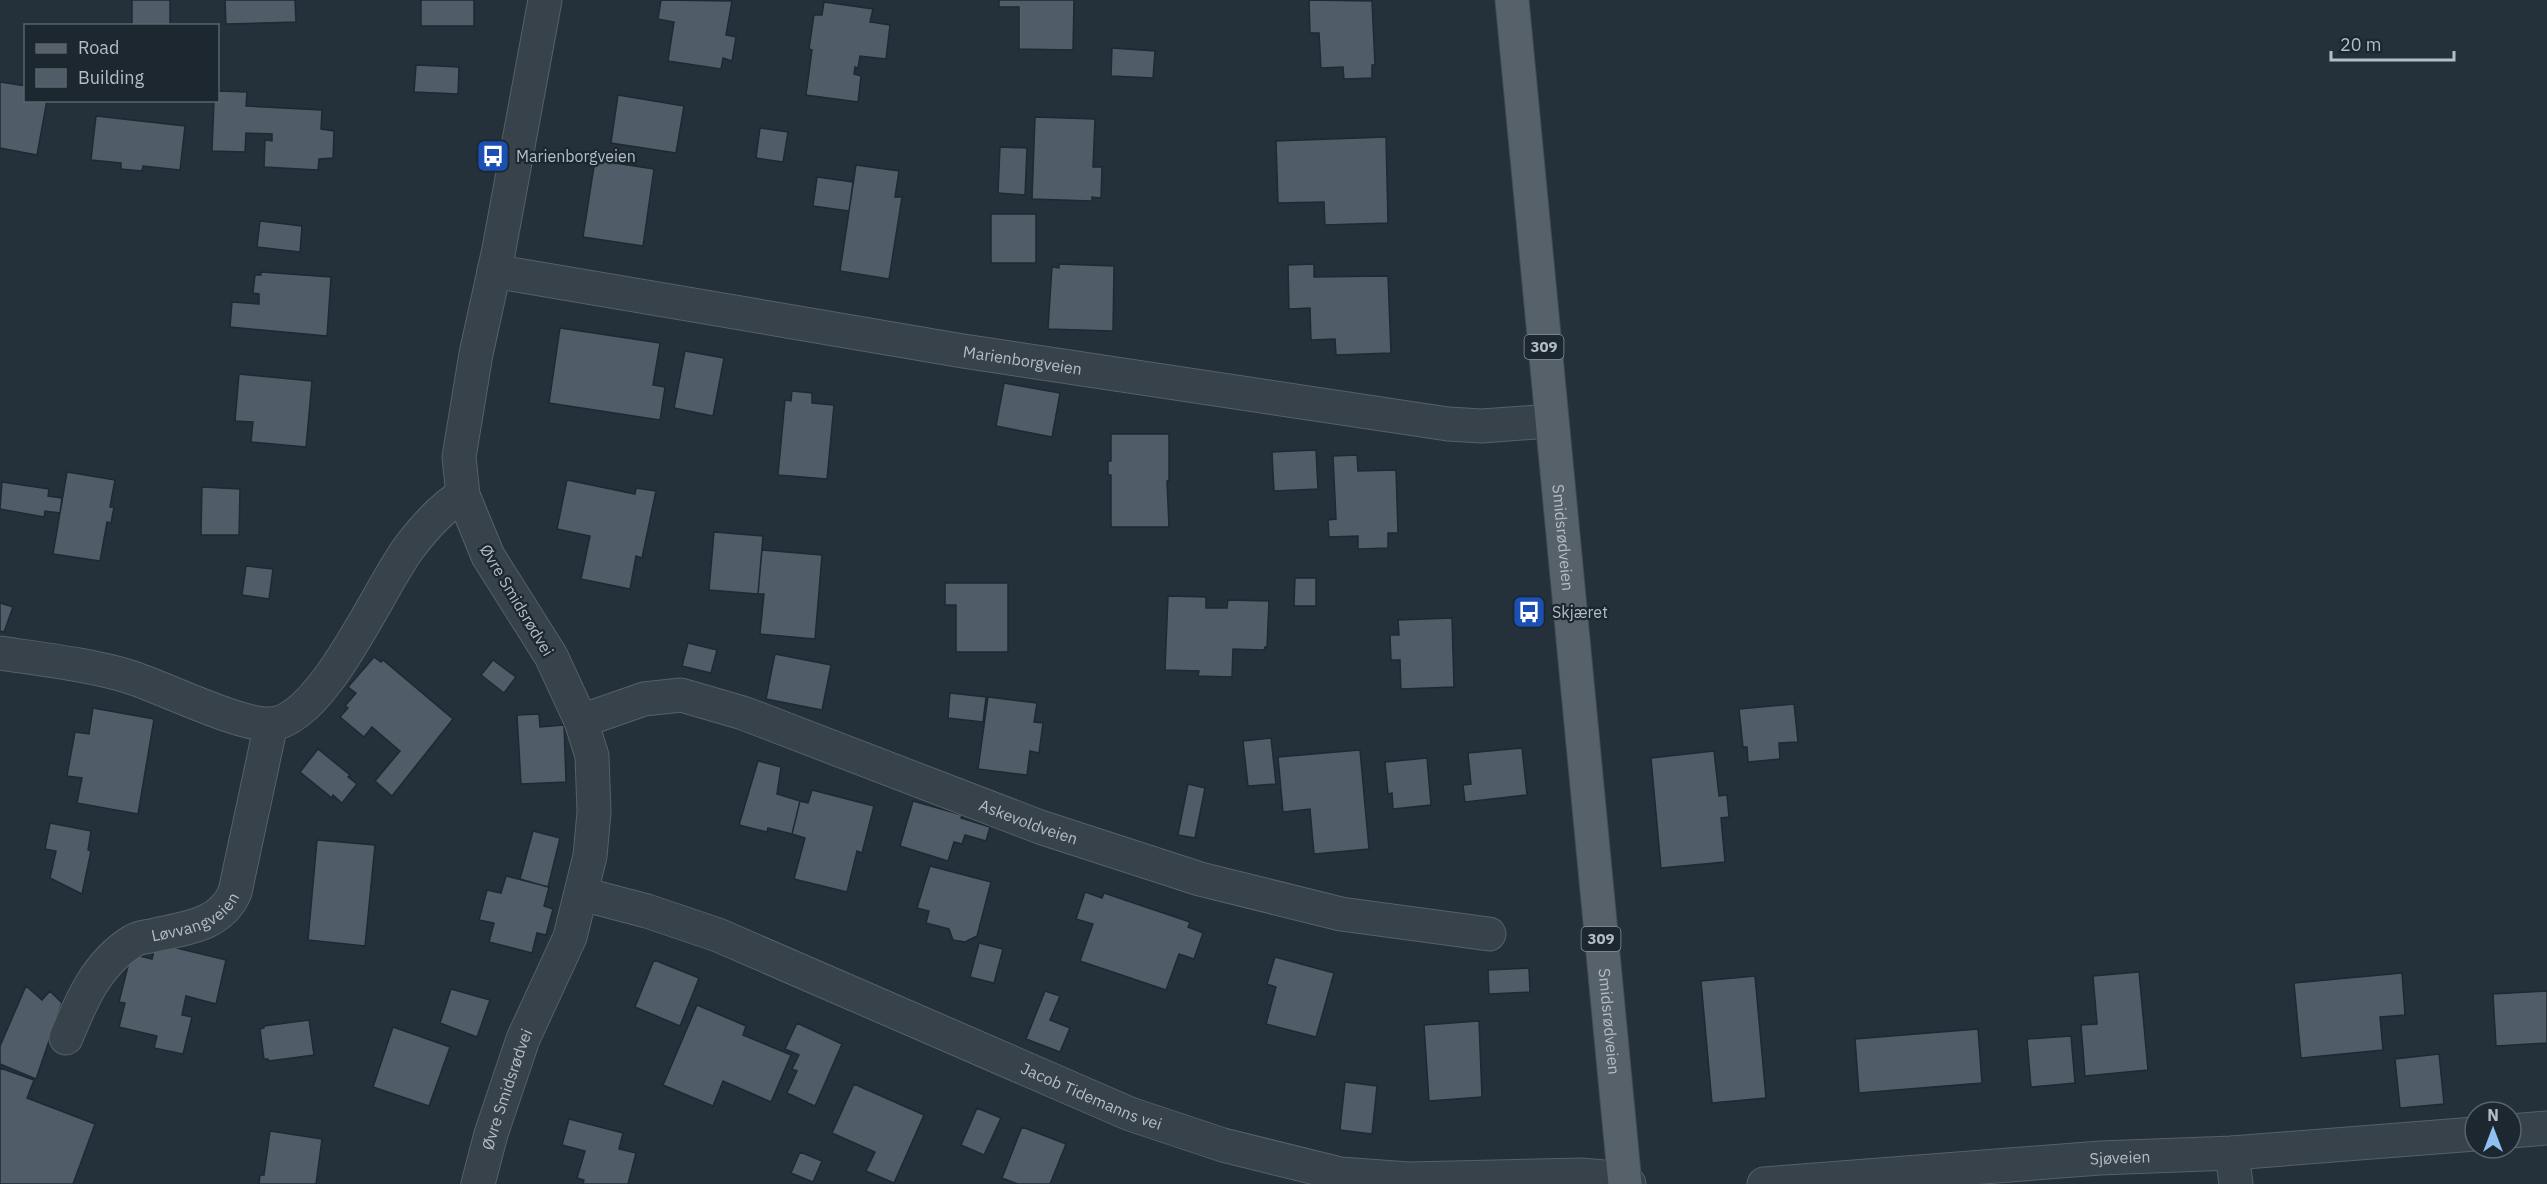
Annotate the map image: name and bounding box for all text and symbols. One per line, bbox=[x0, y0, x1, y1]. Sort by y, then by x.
legend bbox=[24, 24, 219, 102]
scale bar bbox=[2331, 24, 2454, 62]
text: 20 m bbox=[2340, 33, 2382, 56]
text: Road bbox=[78, 36, 119, 59]
text: Building bbox=[78, 66, 145, 89]
bus stop icon: Marienborgveien bbox=[475, 138, 511, 174]
place label: Marienborgveien bbox=[516, 146, 636, 166]
road number: 309 bbox=[1524, 335, 1564, 359]
street label: Marienborgveien bbox=[962, 341, 1083, 379]
street label: Smidsrødveien bbox=[1548, 483, 1578, 592]
street label: Øvre Smidsrødvei bbox=[476, 541, 558, 659]
bus stop icon: Skjæret bbox=[1511, 594, 1547, 630]
place label: Skjæret bbox=[1552, 602, 1608, 622]
street label: Askevoldveien bbox=[976, 795, 1080, 849]
street label: Løvvangveien bbox=[149, 889, 243, 946]
road number: 309 bbox=[1582, 927, 1620, 951]
street label: Smidsrødveien bbox=[1594, 967, 1625, 1076]
street label: Øvre Smidsrødvei bbox=[477, 1025, 536, 1152]
street label: Jacob Tidemanns vei bbox=[1018, 1058, 1165, 1134]
north arrow bbox=[2463, 1100, 2523, 1160]
text: N bbox=[2487, 1105, 2499, 1125]
street label: Sjøveien bbox=[2089, 1146, 2151, 1169]

